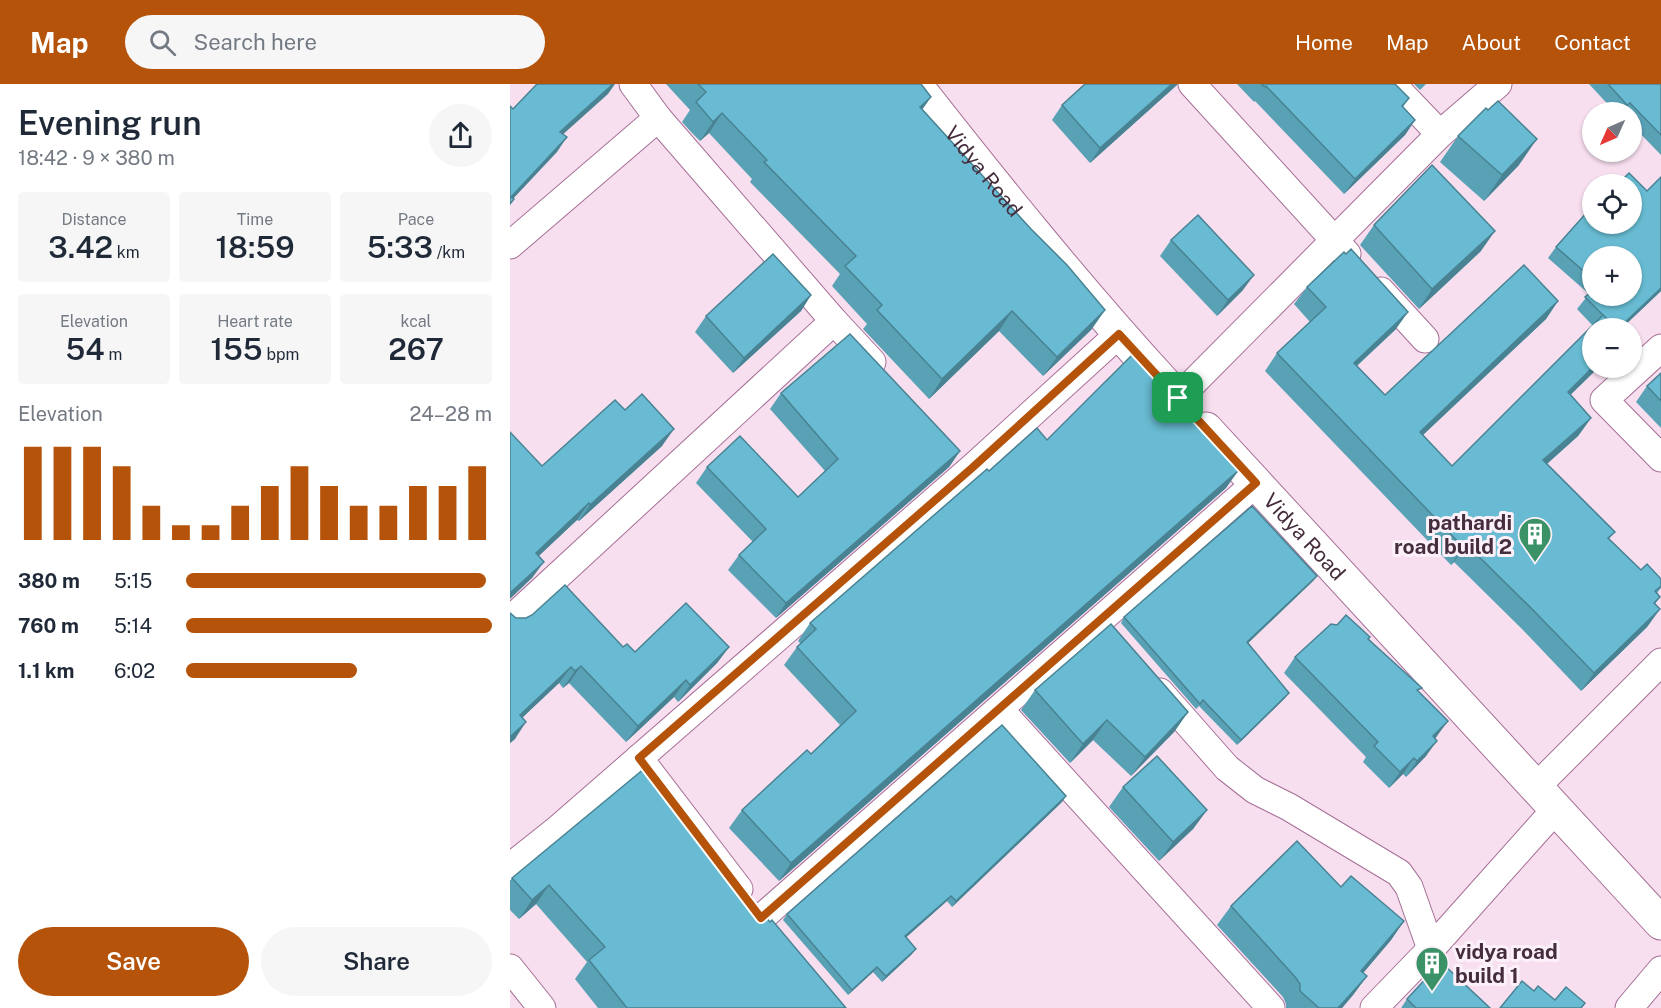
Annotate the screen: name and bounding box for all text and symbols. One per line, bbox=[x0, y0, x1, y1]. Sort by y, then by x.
search box bbox=[125, 15, 545, 69]
text: Map bbox=[30, 26, 89, 59]
icon: search bbox=[146, 26, 179, 59]
text: Search here bbox=[194, 29, 317, 55]
text: Home bbox=[1295, 30, 1353, 55]
text: Map bbox=[1386, 30, 1429, 55]
text: About bbox=[1462, 30, 1521, 55]
text: Contact bbox=[1554, 30, 1631, 55]
north arrow bbox=[1582, 102, 1642, 162]
map controls bbox=[1582, 102, 1642, 378]
text: Evening run bbox=[18, 104, 201, 142]
button: share bbox=[429, 104, 492, 167]
street label: Vidya Road bbox=[940, 120, 1028, 221]
text: 18:42 · 9 × 380 m bbox=[18, 146, 175, 170]
button: locate bbox=[1582, 174, 1642, 234]
text: Distance bbox=[62, 210, 126, 229]
text: Time bbox=[237, 210, 273, 229]
text: Pace bbox=[398, 210, 434, 229]
text: 3.42 bbox=[48, 229, 113, 265]
text: 18:59 bbox=[216, 229, 294, 265]
text: 5:33 bbox=[367, 229, 433, 265]
text: km bbox=[113, 243, 140, 262]
text: /km bbox=[433, 243, 465, 262]
button: + bbox=[1582, 246, 1642, 306]
text: Elevation bbox=[60, 312, 128, 331]
text: Heart rate bbox=[217, 312, 293, 331]
text: kcal bbox=[401, 312, 431, 331]
button: − bbox=[1582, 318, 1642, 378]
text: 54 bbox=[66, 331, 105, 367]
text: 155 bbox=[211, 331, 263, 367]
text: 267 bbox=[388, 331, 444, 367]
text: m bbox=[105, 345, 122, 364]
text: bpm bbox=[263, 345, 299, 364]
pin bbox=[1152, 372, 1203, 423]
icon: arrive bbox=[1161, 381, 1194, 414]
text: Elevation bbox=[18, 402, 103, 426]
text: 24–28 m bbox=[409, 402, 492, 426]
street label: Vidya Road bbox=[1259, 488, 1351, 585]
place label: pathardi road build 2 bbox=[1394, 510, 1512, 559]
building icon: pathardi road build 2 bbox=[1517, 516, 1553, 563]
text: 380 m bbox=[18, 569, 80, 593]
text: 5:15 bbox=[114, 569, 152, 593]
text: 760 m bbox=[18, 614, 79, 638]
text: 5:14 bbox=[114, 614, 152, 638]
text: 1.1 km bbox=[18, 659, 75, 683]
text: 6:02 bbox=[114, 659, 155, 683]
button: Save bbox=[18, 927, 249, 996]
button: Share bbox=[261, 927, 492, 996]
place label: vidya road build 1 bbox=[1455, 939, 1558, 988]
building icon: vidya road build 1 bbox=[1414, 945, 1450, 992]

